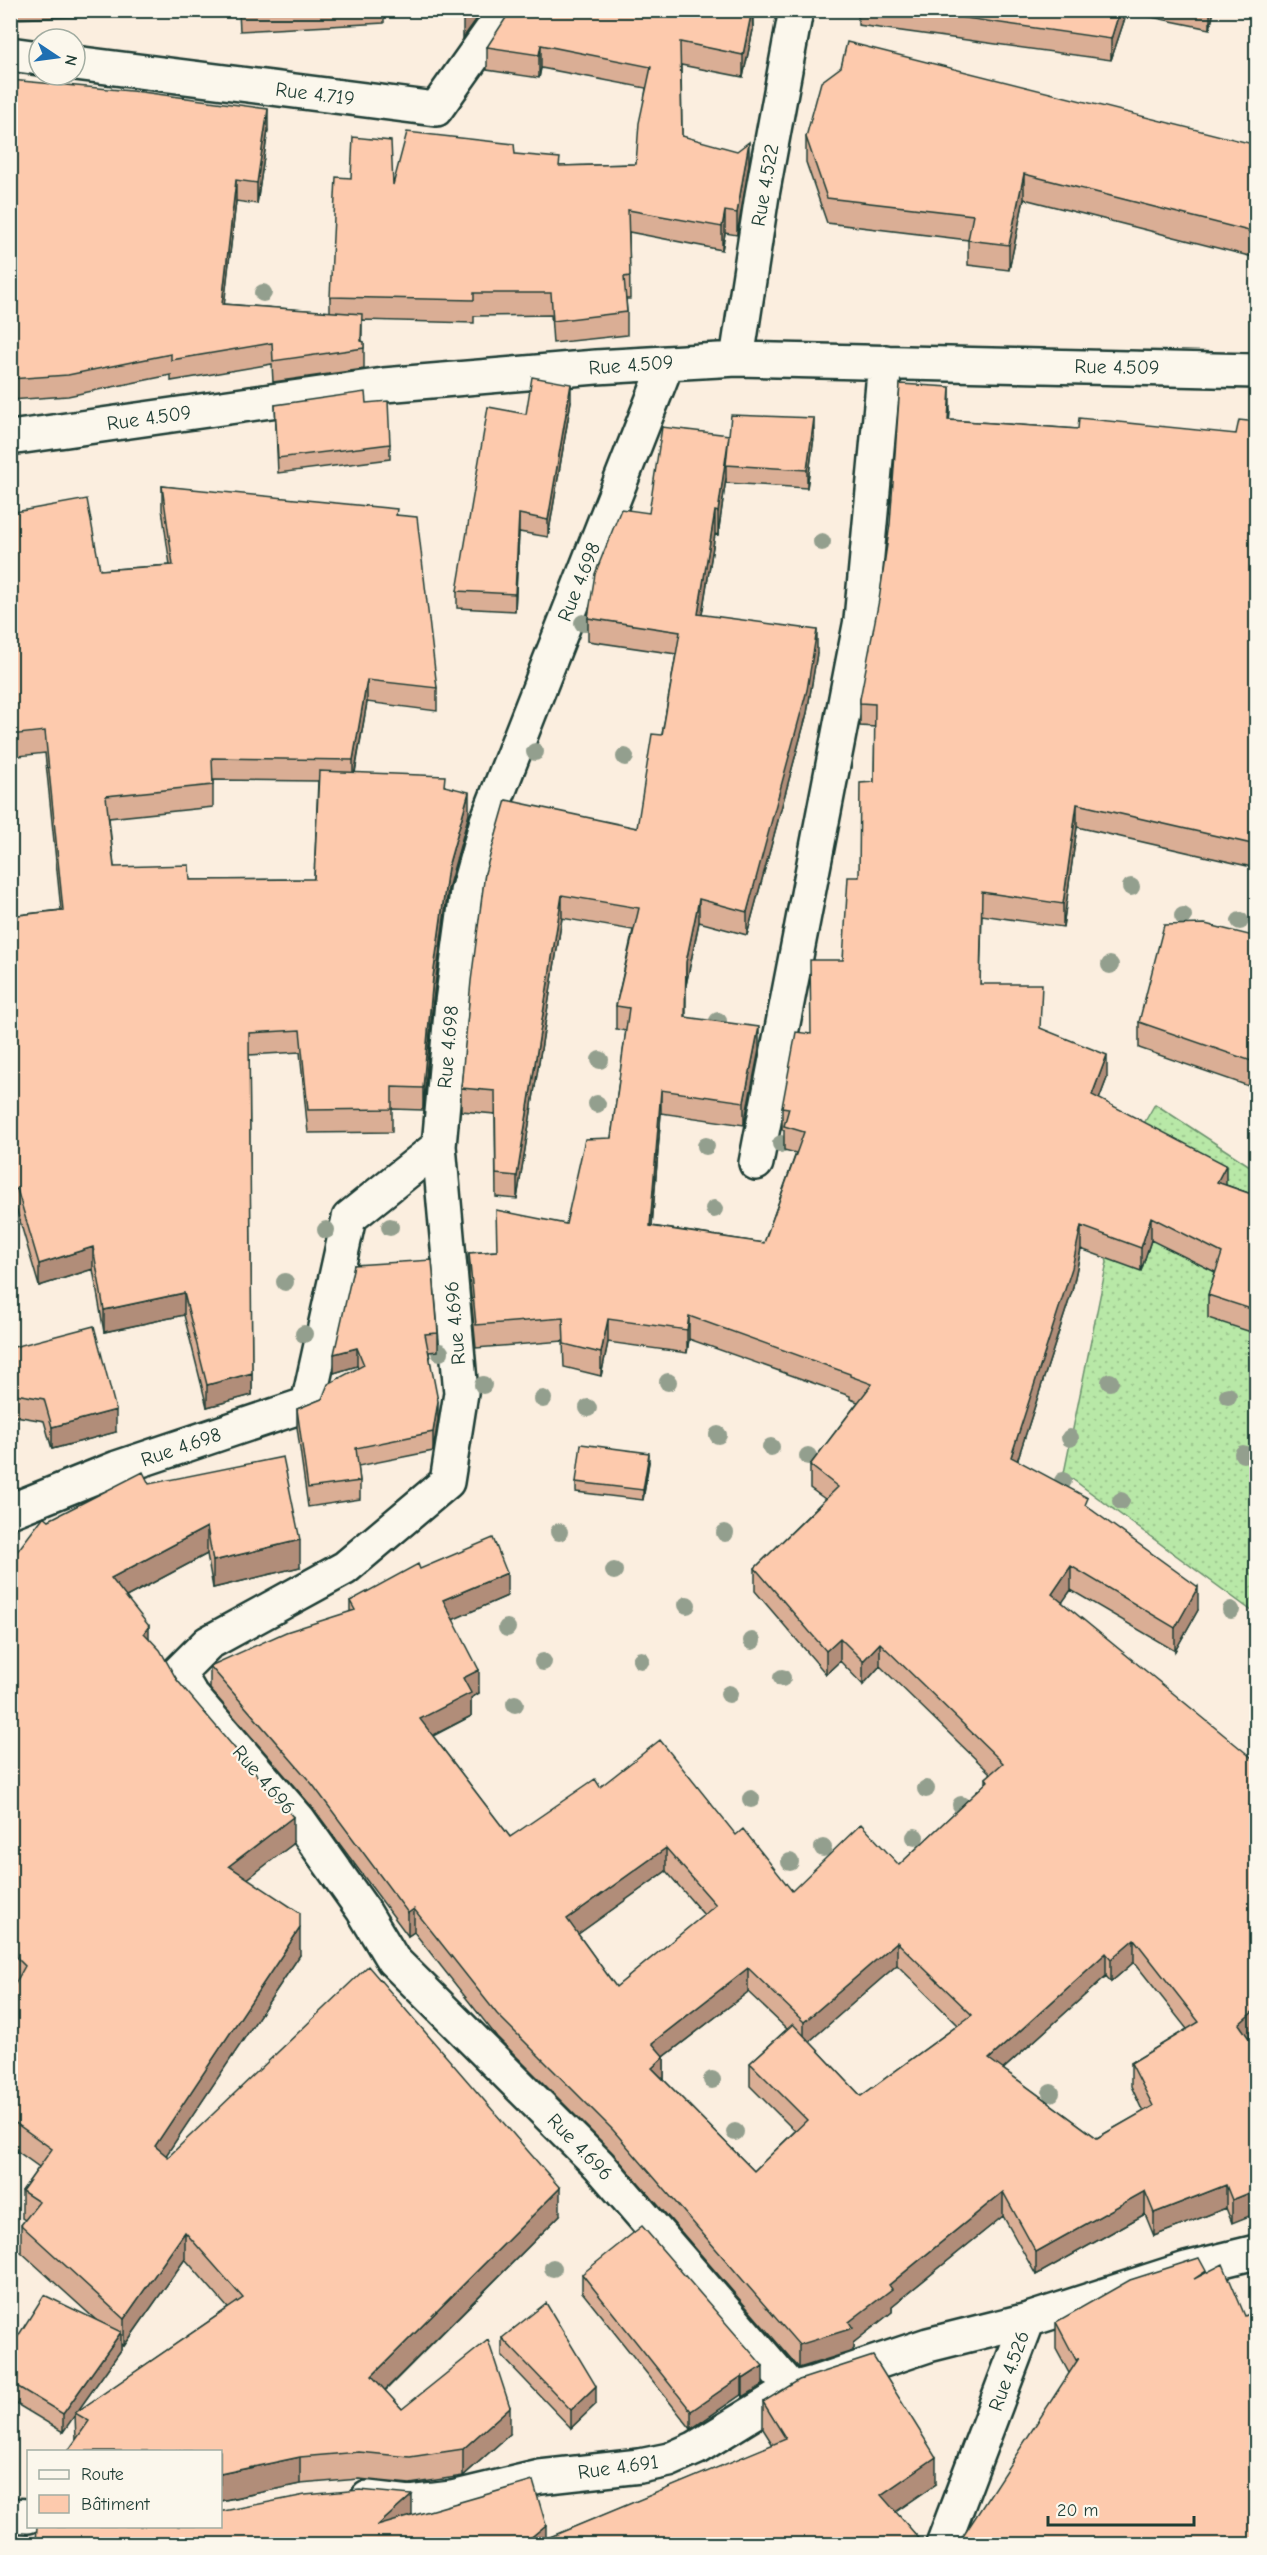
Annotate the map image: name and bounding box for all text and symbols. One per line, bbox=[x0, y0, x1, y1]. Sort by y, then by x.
north arrow bbox=[27, 27, 87, 87]
text: N bbox=[61, 53, 81, 67]
street label: Rue 4.719 bbox=[274, 78, 356, 110]
street label: Rue 4.522 bbox=[746, 142, 784, 228]
street label: Rue 4.509 bbox=[588, 351, 674, 379]
street label: Rue 4.509 bbox=[1074, 355, 1160, 379]
street label: Rue 4.509 bbox=[105, 401, 193, 435]
street label: Rue 4.698 bbox=[553, 539, 605, 625]
street label: Rue 4.698 bbox=[433, 1004, 463, 1090]
street label: Rue 4.696 bbox=[440, 1280, 470, 1366]
street label: Rue 4.698 bbox=[138, 1423, 224, 1471]
street label: Rue 4.696 bbox=[228, 1741, 300, 1819]
street label: Rue 4.696 bbox=[543, 2109, 617, 2185]
street label: Rue 4.526 bbox=[984, 2328, 1034, 2414]
legend bbox=[27, 2450, 222, 2528]
street label: Rue 4.691 bbox=[576, 2450, 660, 2484]
text: Route bbox=[81, 2464, 124, 2485]
scale bar bbox=[1048, 2489, 1194, 2527]
text: Bâtiment bbox=[81, 2494, 151, 2515]
text: 20 m bbox=[1057, 2500, 1098, 2521]

